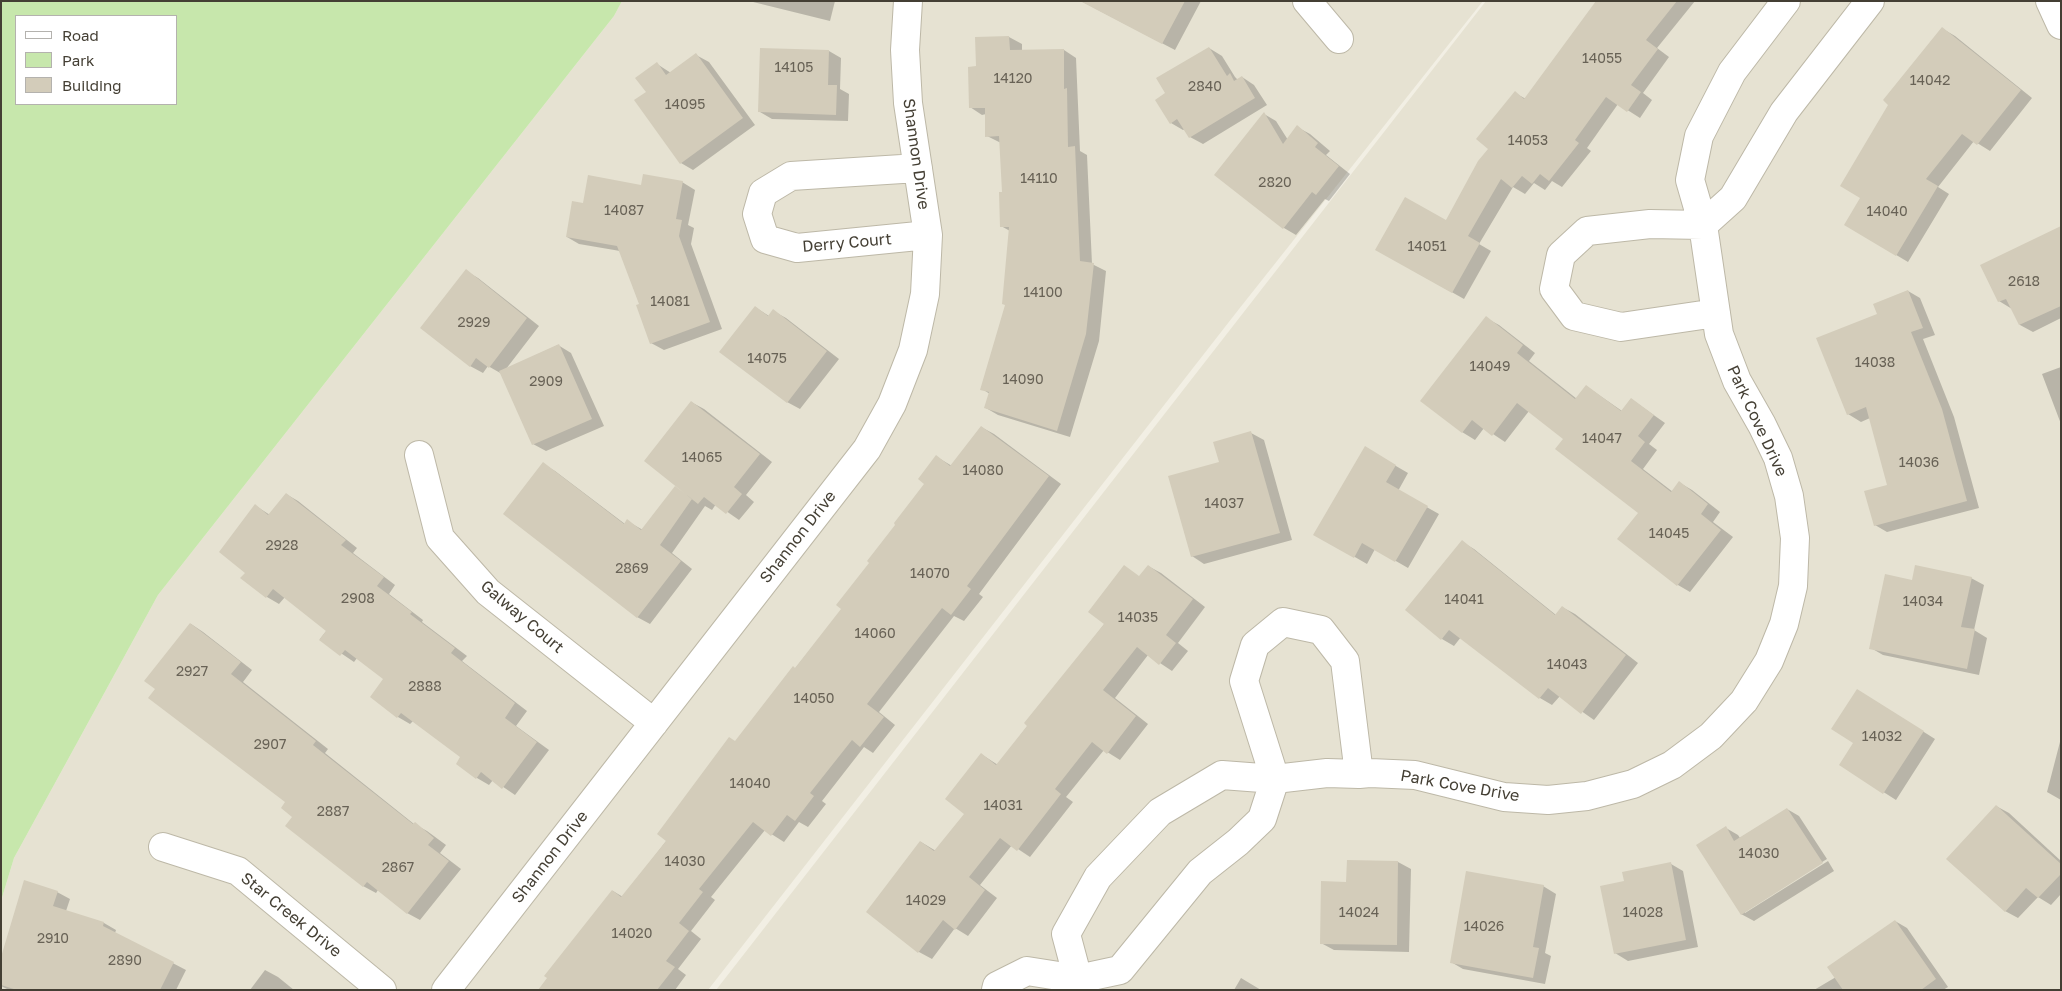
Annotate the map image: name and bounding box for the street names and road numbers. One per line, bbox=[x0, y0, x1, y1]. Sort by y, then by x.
street label: Shannon Drive bbox=[899, 97, 933, 211]
street label: Derry Court bbox=[802, 230, 892, 256]
street label: Park Cove Drive bbox=[1723, 362, 1791, 480]
street label: Shannon Drive bbox=[756, 487, 840, 587]
street label: Galway Court bbox=[476, 577, 568, 657]
street label: Park Cove Drive bbox=[1399, 766, 1521, 806]
street label: Shannon Drive bbox=[508, 807, 592, 907]
street label: Star Creek Drive bbox=[237, 869, 345, 961]

